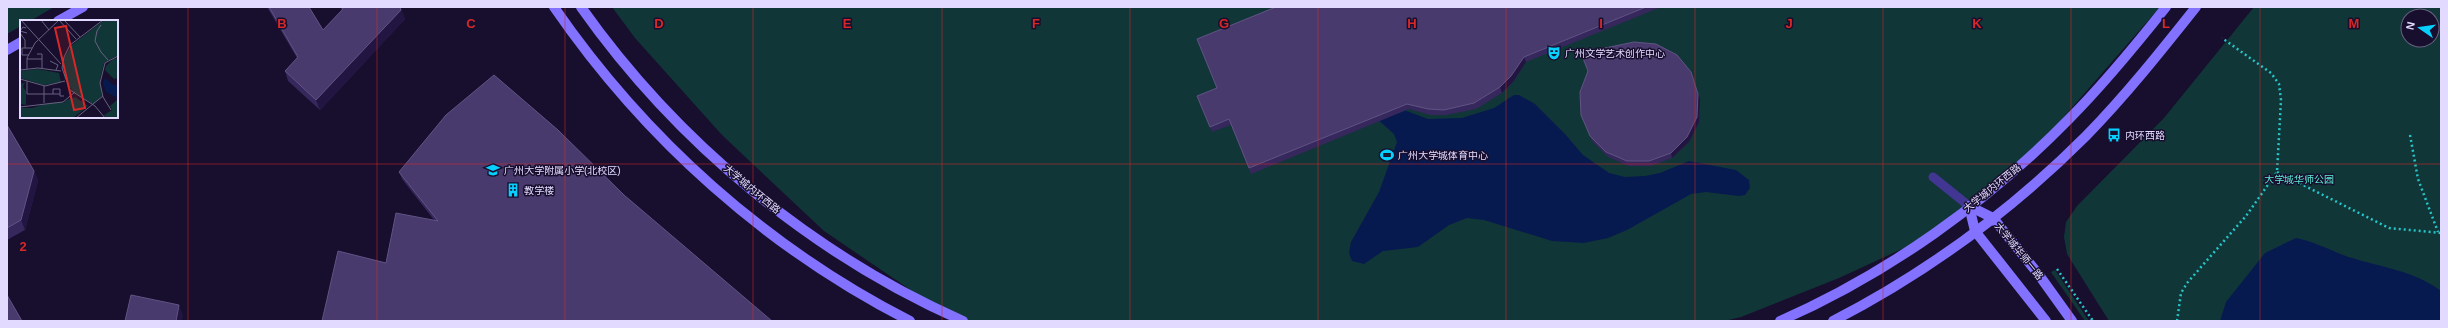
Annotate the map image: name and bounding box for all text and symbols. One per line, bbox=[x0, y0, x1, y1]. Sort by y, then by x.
north arrow bbox=[2400, 8, 2440, 48]
text: B bbox=[277, 16, 287, 31]
text: C bbox=[466, 16, 476, 31]
text: D bbox=[654, 16, 664, 31]
text: E bbox=[843, 16, 852, 31]
text: F bbox=[1032, 16, 1040, 31]
text: G bbox=[1219, 16, 1229, 31]
text: H bbox=[1407, 16, 1417, 31]
text: I bbox=[1599, 16, 1603, 31]
text: J bbox=[1785, 16, 1793, 31]
text: K bbox=[1972, 16, 1982, 31]
text: L bbox=[2162, 16, 2170, 31]
text: M bbox=[2349, 16, 2359, 31]
inset map bbox=[20, 20, 118, 118]
text: N bbox=[2404, 20, 2417, 31]
theatre icon: 广州文学艺术创作中心 bbox=[1546, 45, 1562, 61]
place label: 广州文学艺术创作中心 bbox=[1565, 48, 1665, 59]
bus stop icon: 内环西路 bbox=[2106, 127, 2122, 143]
place label: 内环西路 bbox=[2125, 130, 2165, 141]
sports icon: 广州大学城体育中心 bbox=[1379, 147, 1395, 163]
place label: 广州大学城体育中心 bbox=[1398, 150, 1488, 161]
school or university icon: 广州大学附属小学(北校区) bbox=[485, 162, 501, 178]
street label: 大学城内环西路 bbox=[722, 162, 782, 216]
street label: 大学城内环西路 bbox=[1961, 162, 2023, 214]
place label: 广州大学附属小学(北校区) bbox=[504, 165, 621, 176]
park label: 大学城华师公园 bbox=[2264, 174, 2334, 185]
building icon: 教学楼 bbox=[505, 182, 521, 198]
place label: 教学楼 bbox=[524, 185, 554, 196]
street label: 大学城华师一路 bbox=[1993, 220, 2045, 282]
text: 2 bbox=[19, 239, 27, 254]

